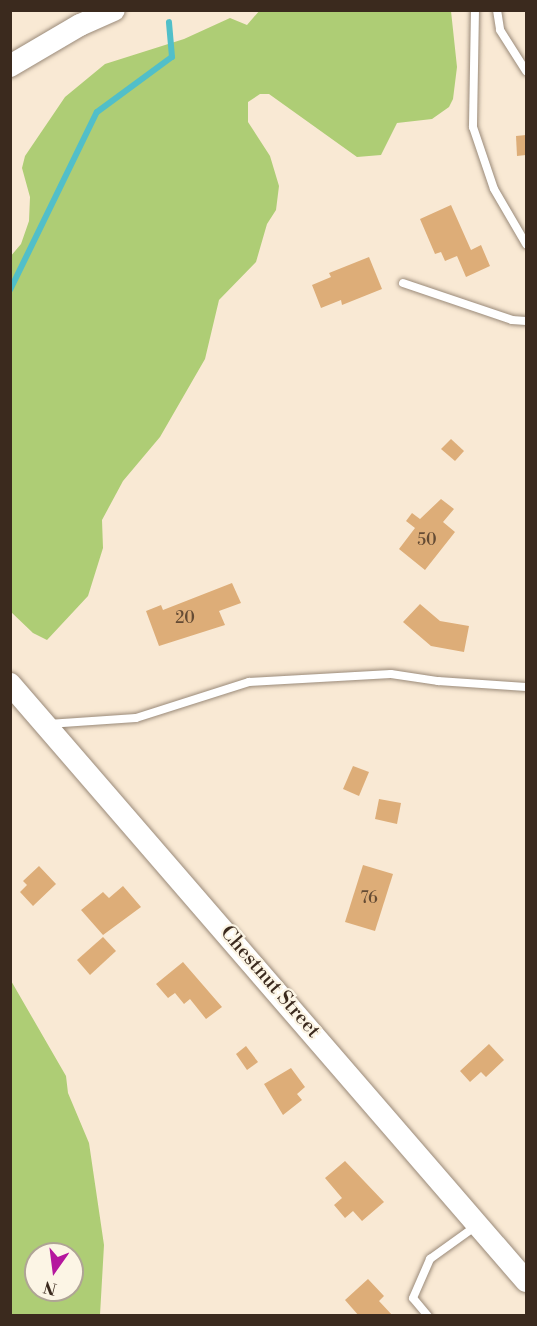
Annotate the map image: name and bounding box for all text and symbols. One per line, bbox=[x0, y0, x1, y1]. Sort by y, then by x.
house number: 50 bbox=[417, 530, 437, 550]
house number: 20 bbox=[175, 608, 195, 628]
house number: 76 bbox=[360, 888, 378, 908]
street label: Chestnut Street bbox=[215, 921, 325, 1043]
north arrow bbox=[24, 1242, 84, 1302]
text: N bbox=[42, 1276, 59, 1299]

